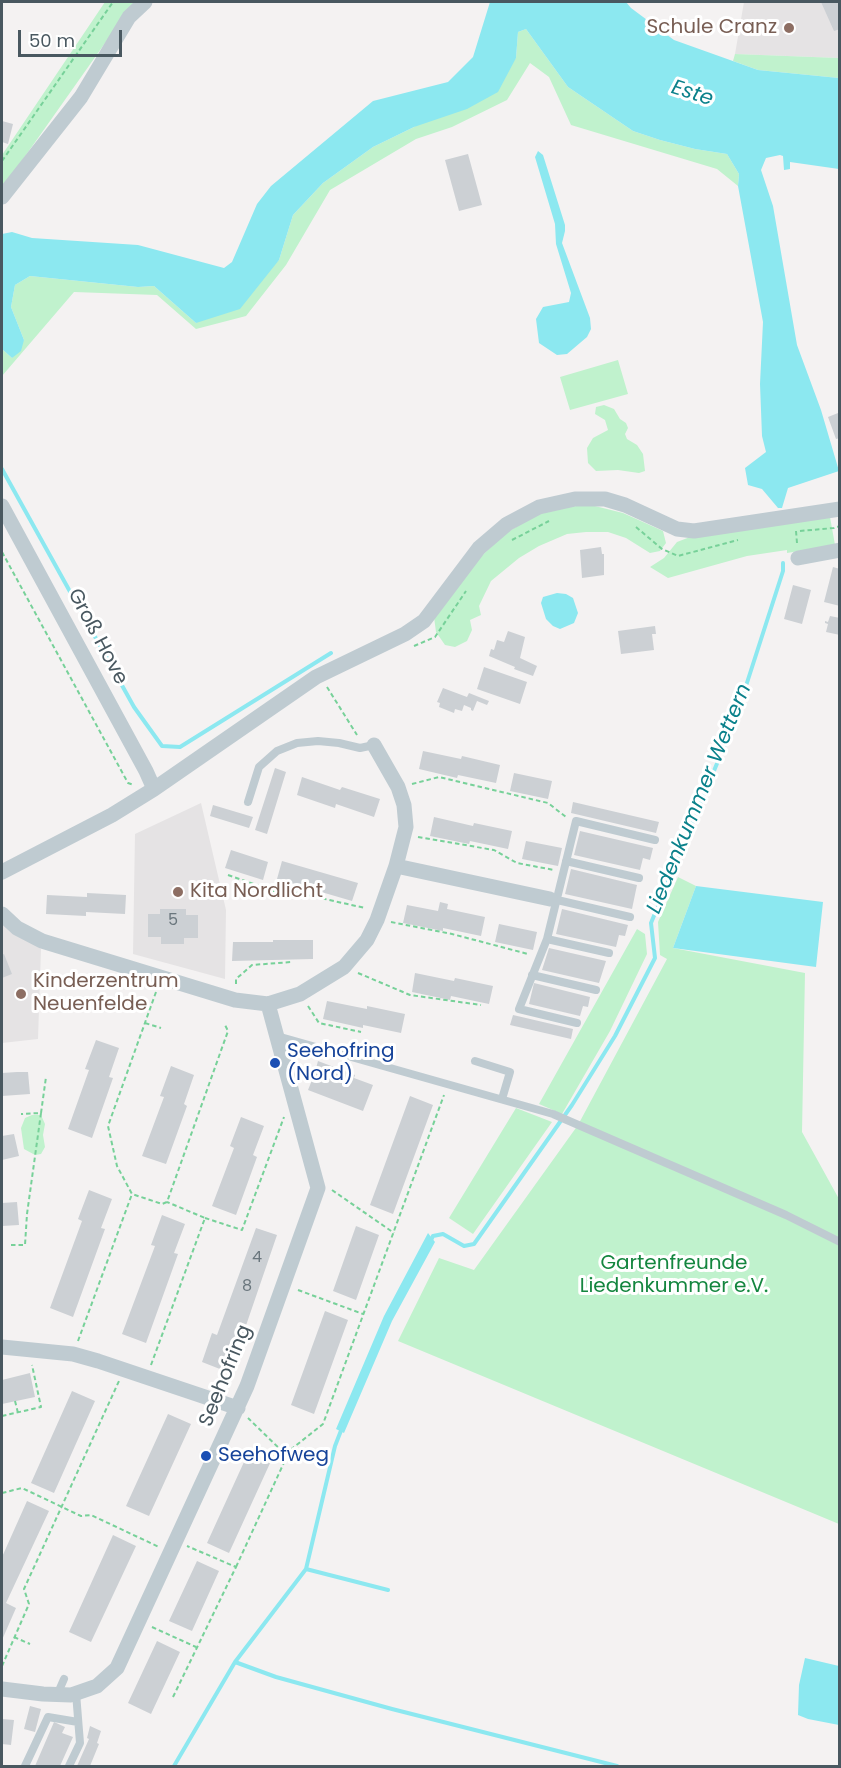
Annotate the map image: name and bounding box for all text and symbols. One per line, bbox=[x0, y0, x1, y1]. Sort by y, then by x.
place label: Schule Cranz bbox=[647, 16, 777, 40]
scale bar bbox=[21, 18, 124, 56]
marker: Schule Cranz bbox=[782, 21, 796, 35]
text: 50 m bbox=[29, 28, 75, 53]
water label: Este bbox=[668, 75, 716, 113]
street label: Groß Hove bbox=[62, 585, 132, 689]
water label: Liedenkummer Wettern bbox=[642, 680, 758, 918]
place label: Kita Nordlicht bbox=[190, 880, 323, 904]
marker: Kita Nordlicht bbox=[171, 885, 185, 899]
house number: 5 bbox=[168, 911, 178, 931]
place label: Kinderzentrum Neuenfelde bbox=[33, 970, 179, 1017]
marker: Kinderzentrum Neuenfelde bbox=[14, 987, 28, 1001]
place label: Seehofring (Nord) bbox=[287, 1040, 394, 1087]
marker: Seehofring (Nord) bbox=[268, 1056, 282, 1070]
house number: 4 bbox=[252, 1248, 262, 1268]
park label: Gartenfreunde Liedenkummer e.V. bbox=[580, 1252, 768, 1299]
house number: 8 bbox=[242, 1277, 252, 1297]
street label: Seehofring bbox=[195, 1322, 257, 1430]
place label: Seehofweg bbox=[218, 1444, 329, 1468]
marker: Seehofweg bbox=[199, 1449, 213, 1463]

